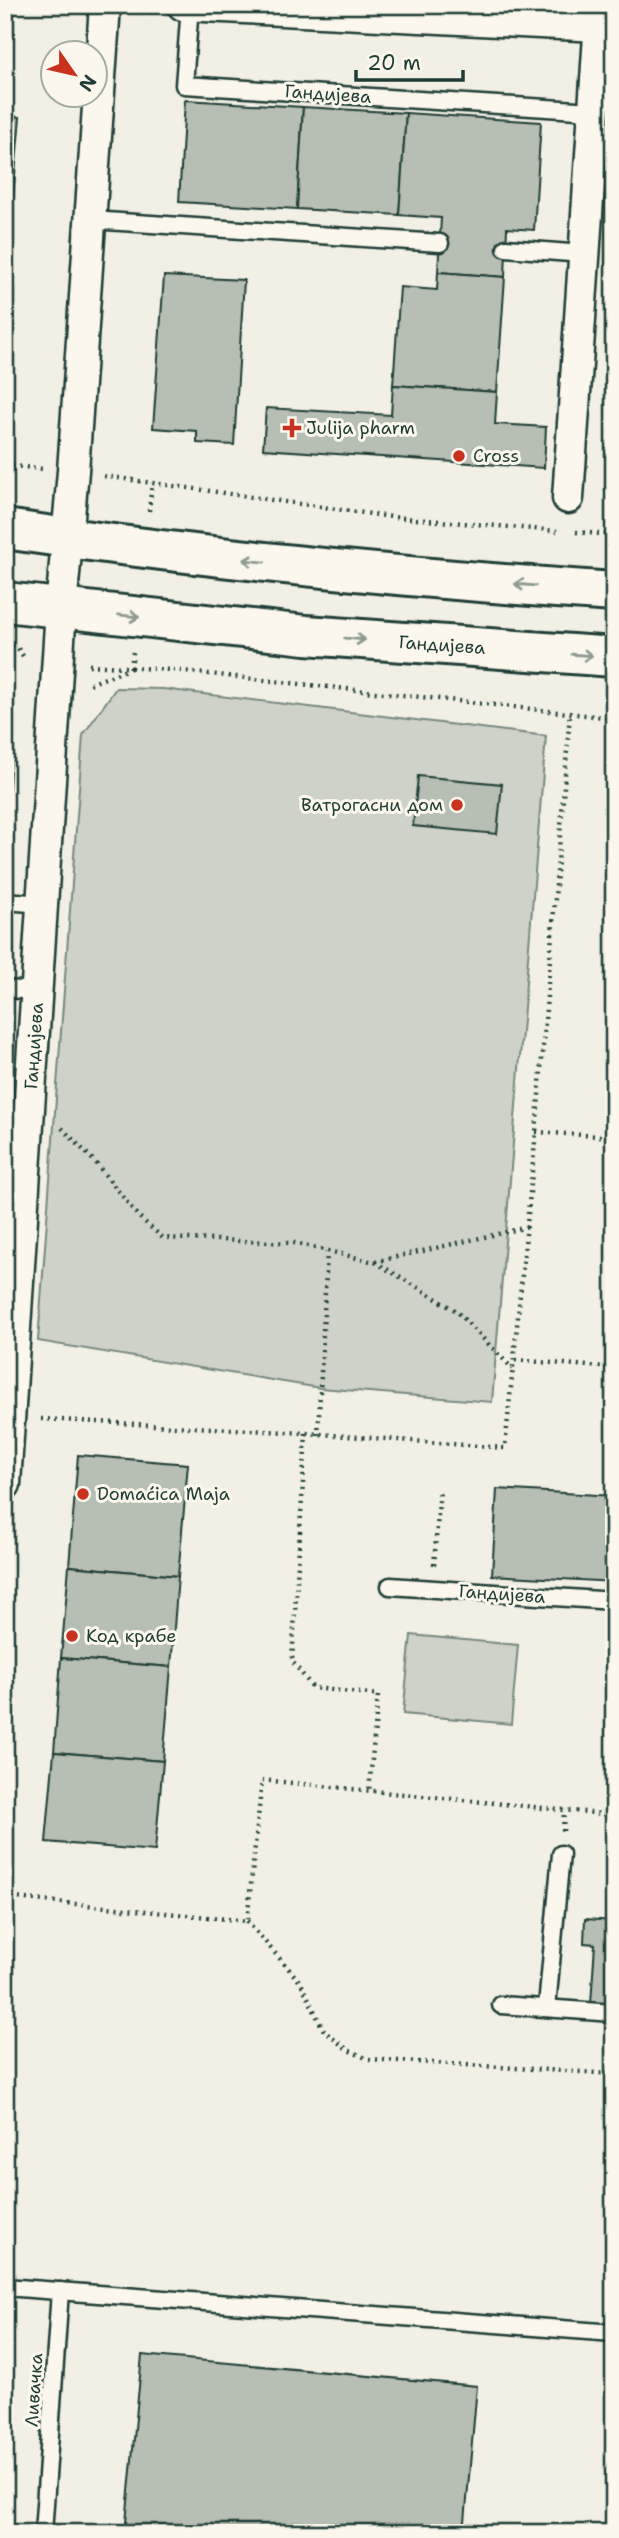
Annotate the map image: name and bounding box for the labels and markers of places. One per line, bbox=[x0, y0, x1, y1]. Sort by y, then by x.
place label: Julija pharm bbox=[306, 416, 415, 440]
marker: Julija pharm bbox=[284, 420, 300, 436]
place label: Cross bbox=[473, 444, 519, 468]
marker: Cross bbox=[451, 448, 467, 464]
place label: Ватрогасни дом bbox=[301, 793, 443, 817]
marker: Ватрогасни дом bbox=[449, 797, 465, 813]
place label: Domaćica Maja bbox=[97, 1482, 230, 1506]
marker: Domaćica Maja bbox=[75, 1486, 91, 1502]
place label: Код крабе bbox=[86, 1624, 177, 1648]
marker: Код крабе bbox=[64, 1628, 80, 1644]

